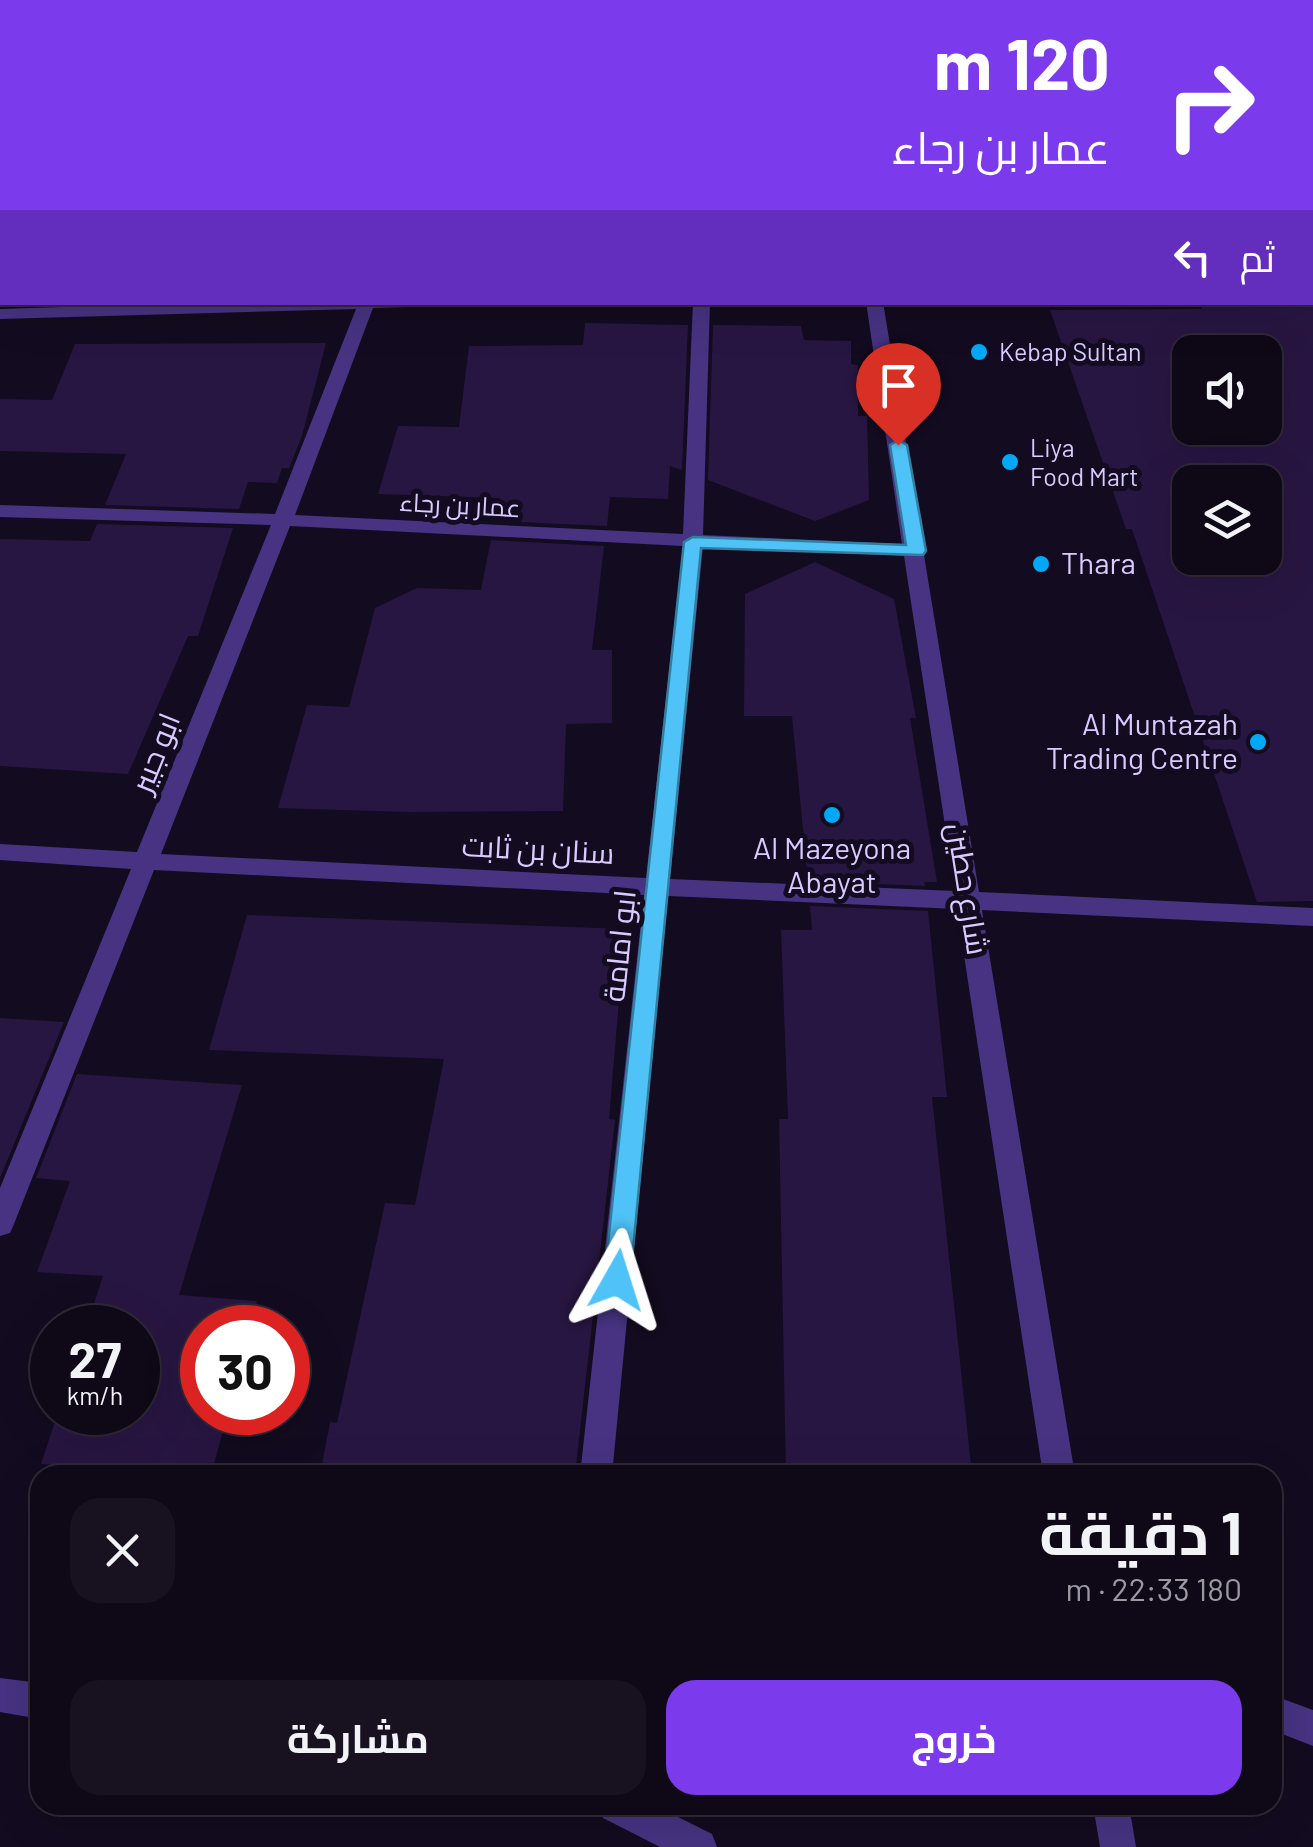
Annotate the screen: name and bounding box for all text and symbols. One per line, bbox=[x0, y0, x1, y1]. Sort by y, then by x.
text: 120 m bbox=[934, 20, 1110, 104]
icon: right bbox=[1145, 40, 1275, 170]
text: عمار بن رجاء bbox=[892, 119, 1110, 173]
icon: left bbox=[1165, 230, 1220, 285]
text: ثم bbox=[1240, 234, 1275, 280]
map controls bbox=[1172, 335, 1282, 575]
button: sound bbox=[1172, 335, 1282, 445]
place label: Kebap Sultan bbox=[999, 336, 1142, 366]
marker: Kebap Sultan bbox=[968, 341, 990, 363]
pin bbox=[856, 343, 941, 446]
icon: arrive bbox=[871, 358, 926, 413]
place label: Liya Food Mart bbox=[1030, 432, 1138, 491]
marker: Liya Food Mart bbox=[999, 451, 1021, 473]
button: layers bbox=[1172, 465, 1282, 575]
street label: عمار بن رجاء bbox=[399, 486, 521, 523]
place label: Thara bbox=[1061, 544, 1136, 580]
marker: Thara bbox=[1030, 553, 1052, 575]
place label: Al Muntazah Trading Centre bbox=[1046, 705, 1238, 775]
street label: ابو جبير bbox=[121, 707, 187, 800]
marker: Al Muntazah Trading Centre bbox=[1247, 731, 1269, 753]
marker: Al Mazeyona Abayat bbox=[821, 804, 843, 826]
street label: شارع حطين bbox=[937, 820, 997, 958]
street label: سنان بن ثابت bbox=[461, 826, 615, 872]
place label: Al Mazeyona Abayat bbox=[753, 829, 911, 899]
street label: ابو امامة bbox=[594, 888, 643, 1004]
position arrow bbox=[565, 1228, 669, 1332]
speed limit sign: 30 bbox=[180, 1305, 310, 1435]
text: 27 bbox=[69, 1328, 121, 1388]
text: km/h bbox=[67, 1380, 123, 1410]
text: 1 دقيقة bbox=[1039, 1495, 1242, 1567]
button: close bbox=[70, 1498, 175, 1603]
text: 180 m · 22:33 bbox=[1066, 1569, 1242, 1607]
button: مشاركة bbox=[70, 1680, 646, 1795]
button: خروج bbox=[666, 1680, 1242, 1795]

